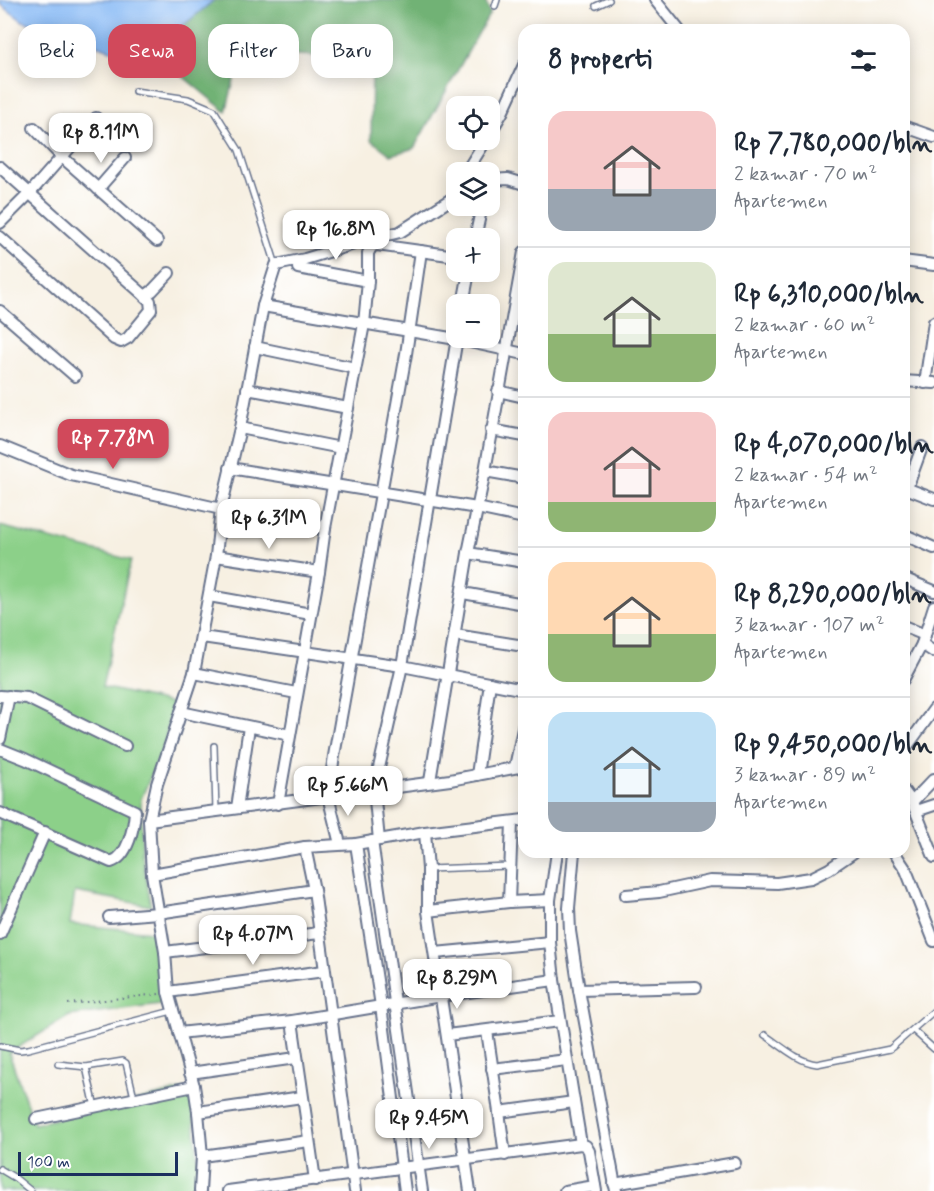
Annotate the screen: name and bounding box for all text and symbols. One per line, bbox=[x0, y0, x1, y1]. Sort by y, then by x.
chip: Beli bbox=[18, 24, 96, 78]
chip: Sewa bbox=[108, 24, 196, 78]
chip: Filter bbox=[208, 24, 299, 78]
chip: Baru bbox=[311, 24, 393, 78]
text: 8 properti bbox=[548, 43, 652, 77]
icon: filters bbox=[847, 44, 880, 77]
map controls bbox=[446, 96, 500, 348]
button: locate bbox=[446, 96, 500, 150]
pin: Rp 8.11M bbox=[39, 113, 163, 164]
text: Rp 8.11M bbox=[63, 119, 139, 146]
text: Rp 7,780,000/bln bbox=[734, 127, 932, 161]
icon: home bbox=[596, 135, 668, 207]
text: 2 kamar · 70 m² bbox=[734, 161, 877, 188]
button: layers bbox=[446, 162, 500, 216]
text: Apartemen bbox=[734, 188, 827, 215]
pin: Rp 16.8M bbox=[274, 210, 398, 261]
text: Rp 16.8M bbox=[297, 216, 375, 243]
button: + bbox=[446, 228, 500, 282]
text: Rp 6,310,000/bln bbox=[734, 278, 924, 312]
icon: home bbox=[596, 286, 668, 358]
button: − bbox=[446, 294, 500, 348]
text: 2 kamar · 60 m² bbox=[734, 312, 875, 339]
text: Apartemen bbox=[734, 339, 827, 366]
pin: Rp 7.78M bbox=[51, 419, 175, 470]
text: Rp 7.78M bbox=[72, 425, 154, 452]
text: Rp 4,070,000/bln bbox=[734, 428, 934, 462]
icon: home bbox=[596, 436, 668, 508]
text: 2 kamar · 54 m² bbox=[734, 462, 878, 489]
text: Apartemen bbox=[734, 489, 827, 516]
pin: Rp 6.31M bbox=[207, 499, 331, 550]
text: Rp 6.31M bbox=[231, 505, 307, 532]
text: Rp 8,290,000/bln bbox=[734, 578, 931, 612]
icon: home bbox=[596, 586, 668, 658]
text: 3 kamar · 107 m² bbox=[734, 612, 884, 639]
text: Apartemen bbox=[734, 639, 827, 666]
text: Rp 9,450,000/bln bbox=[734, 728, 932, 762]
icon: home bbox=[596, 736, 668, 808]
text: 3 kamar · 89 m² bbox=[734, 762, 876, 789]
pin: Rp 5.66M bbox=[286, 766, 410, 817]
text: Rp 5.66M bbox=[308, 772, 388, 799]
text: Apartemen bbox=[734, 789, 827, 816]
pin: Rp 4.07M bbox=[191, 915, 315, 966]
text: Rp 4.07M bbox=[213, 921, 293, 948]
pin: Rp 8.29M bbox=[395, 959, 519, 1010]
text: Rp 8.29M bbox=[417, 965, 497, 992]
pin: Rp 9.45M bbox=[367, 1099, 491, 1150]
text: Rp 9.45M bbox=[389, 1105, 469, 1132]
scale bar bbox=[18, 1149, 178, 1176]
text: 100 m bbox=[27, 1152, 70, 1173]

